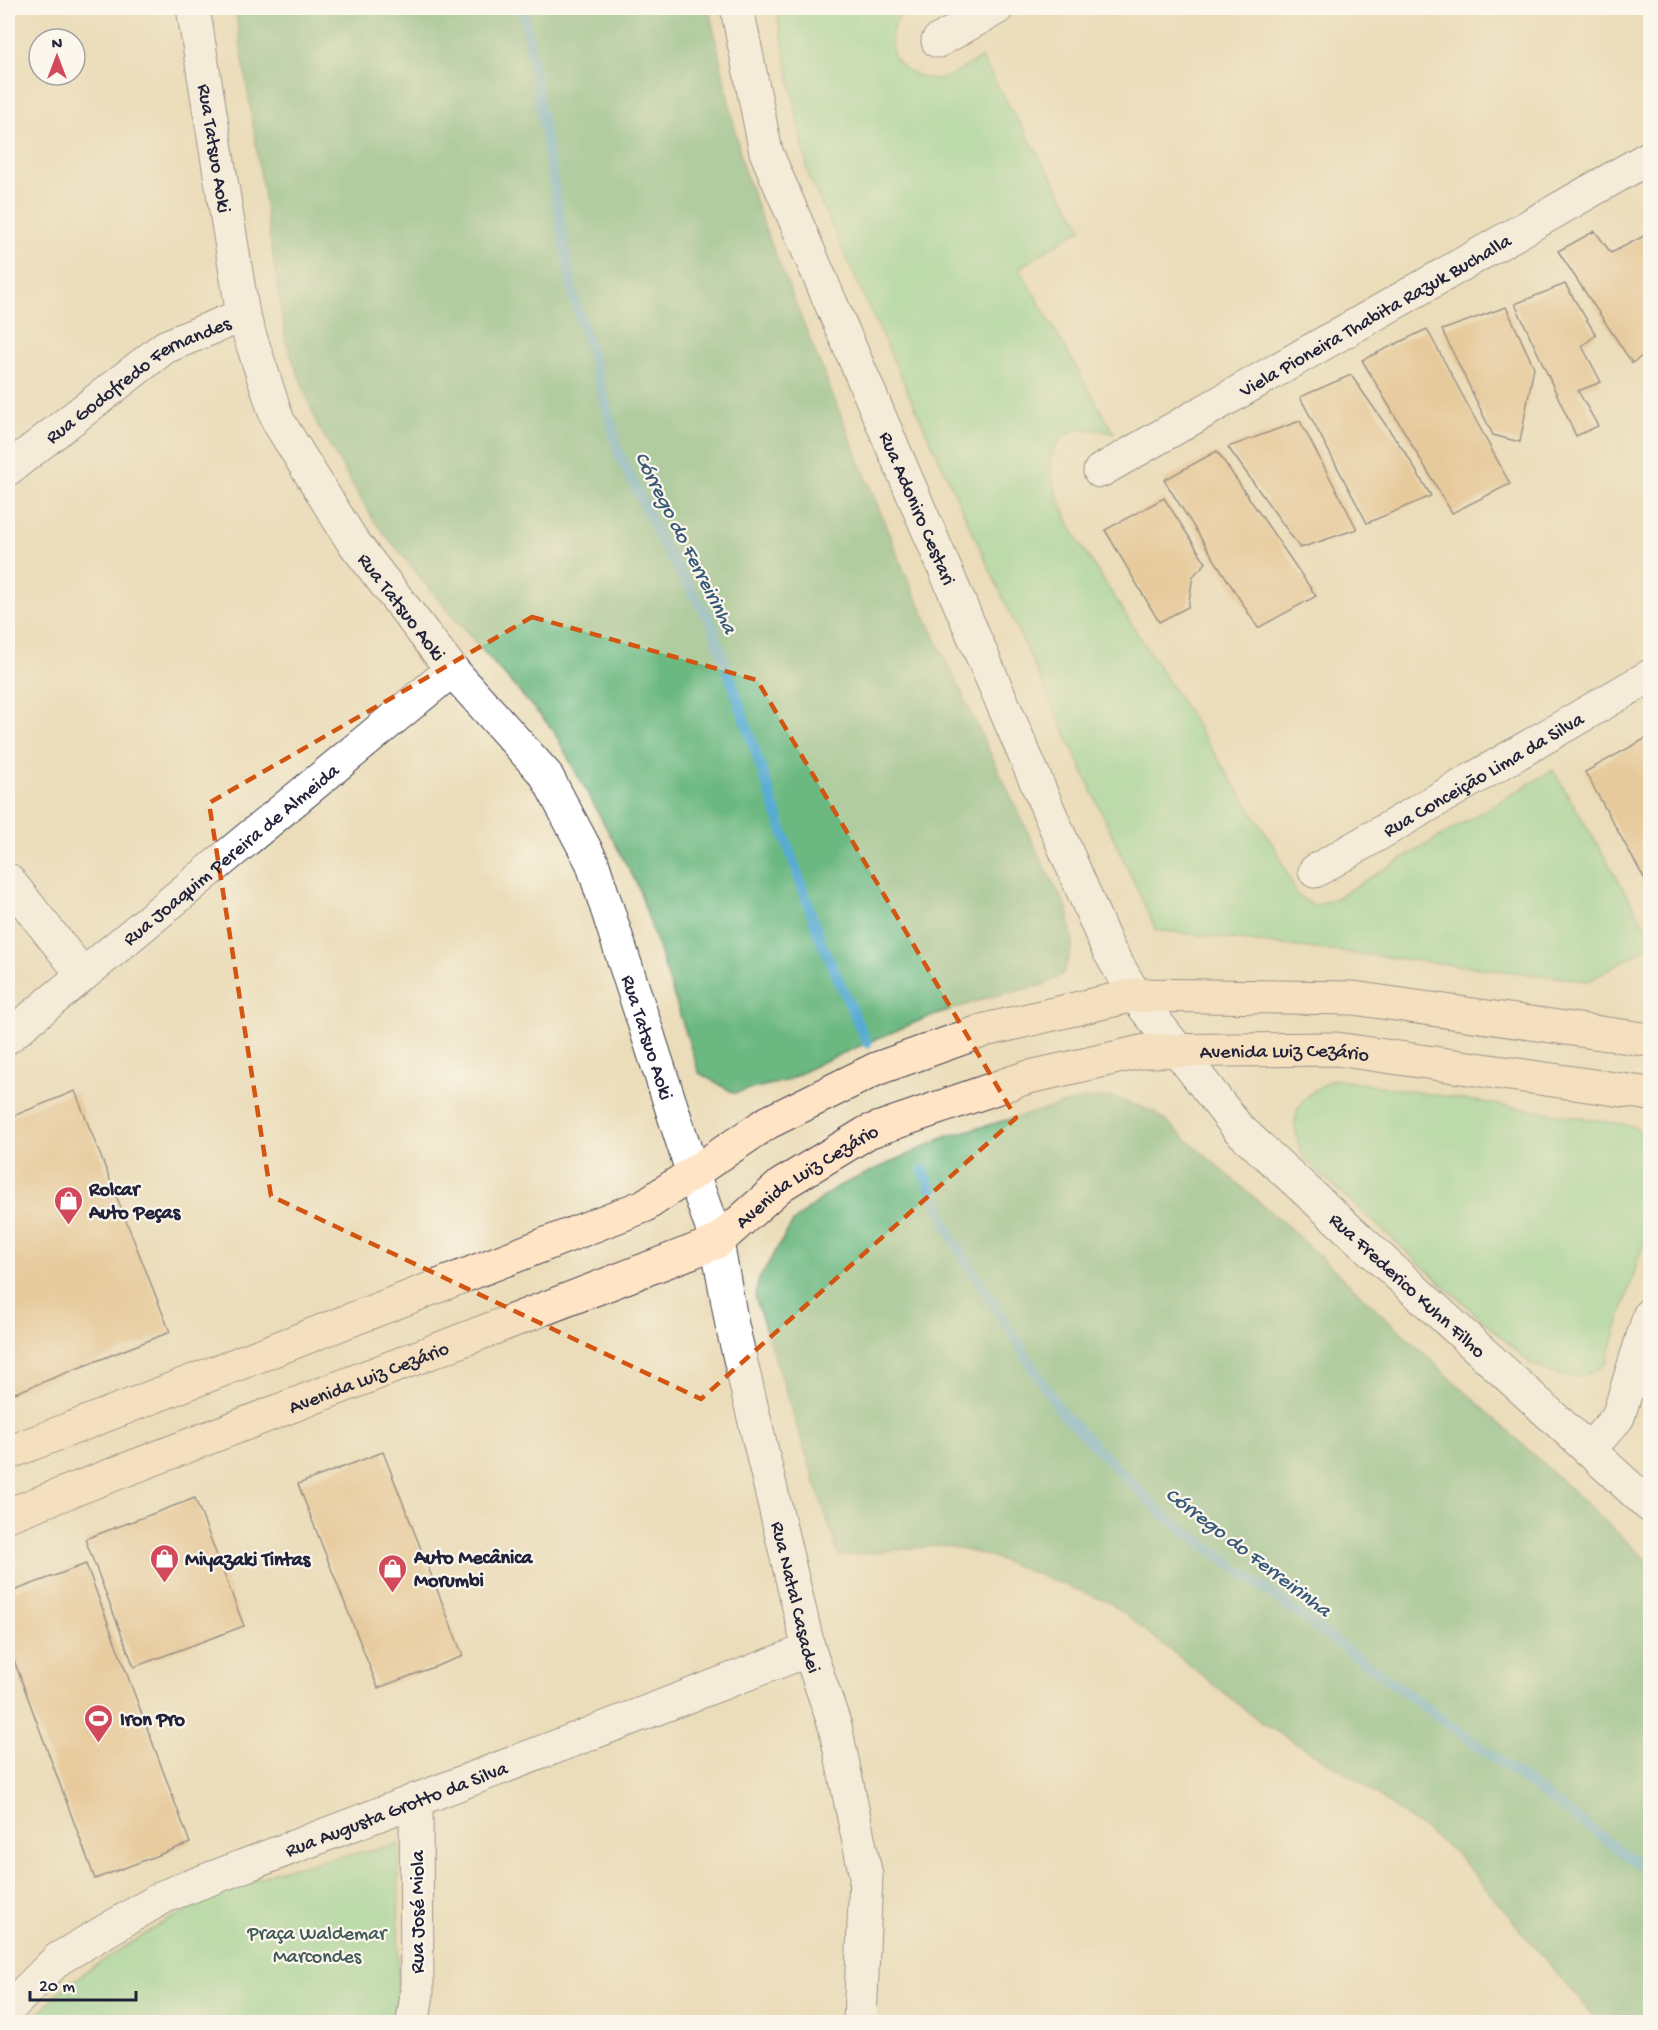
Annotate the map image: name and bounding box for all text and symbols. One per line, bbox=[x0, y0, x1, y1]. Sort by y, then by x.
north arrow bbox=[27, 27, 87, 87]
text: N bbox=[52, 36, 63, 55]
street label: Rua Tatsuo Aoki bbox=[191, 83, 234, 215]
street label: Viela Pioneira Thabita Razuk Buchalla bbox=[1235, 230, 1517, 404]
street label: Rua Godofredo Fernandes bbox=[42, 313, 235, 450]
street label: Rua Adoniro Cestari bbox=[872, 429, 959, 589]
water label: Córrego do Ferreirinha bbox=[627, 448, 741, 640]
street label: Rua Tatsuo Aoki bbox=[351, 550, 449, 667]
street label: Rua Conceição Lima da Silva bbox=[1380, 709, 1590, 844]
street label: Rua Joaquim Pereira de Almeida bbox=[120, 760, 346, 952]
street label: Rua Tatsuo Aoki bbox=[614, 973, 676, 1103]
street label: Avenida Luiz Cezário bbox=[1200, 1041, 1370, 1069]
street label: Avenida Luiz Cezário bbox=[732, 1121, 882, 1235]
place label: Rolcar Auto Peças bbox=[88, 1180, 182, 1226]
shop icon: Rolcar Auto Peças bbox=[52, 1184, 84, 1226]
street label: Rua Frederico Kuhn Filho bbox=[1323, 1209, 1489, 1364]
street label: Avenida Luiz Cezário bbox=[286, 1338, 453, 1421]
water label: Córrego do Ferreirinha bbox=[1159, 1483, 1336, 1625]
street label: Rua Natal Casadei bbox=[764, 1520, 824, 1677]
shop icon: Miyazaki Tintas bbox=[148, 1542, 180, 1584]
place label: Auto Mecânica Morumbi bbox=[413, 1548, 533, 1594]
place label: Miyazaki Tintas bbox=[185, 1550, 312, 1573]
shop icon: Auto Mecânica Morumbi bbox=[377, 1552, 409, 1594]
sports icon: Iron Pro bbox=[83, 1702, 115, 1744]
place label: Iron Pro bbox=[120, 1710, 186, 1733]
street label: Rua Augusta Grotto da Silva bbox=[283, 1758, 512, 1864]
street label: Rua José Miola bbox=[408, 1850, 431, 1974]
park label: Praça Waldemar Marcondes bbox=[247, 1924, 388, 1970]
scale bar bbox=[30, 1964, 136, 2002]
text: 20 m bbox=[39, 1977, 75, 1998]

